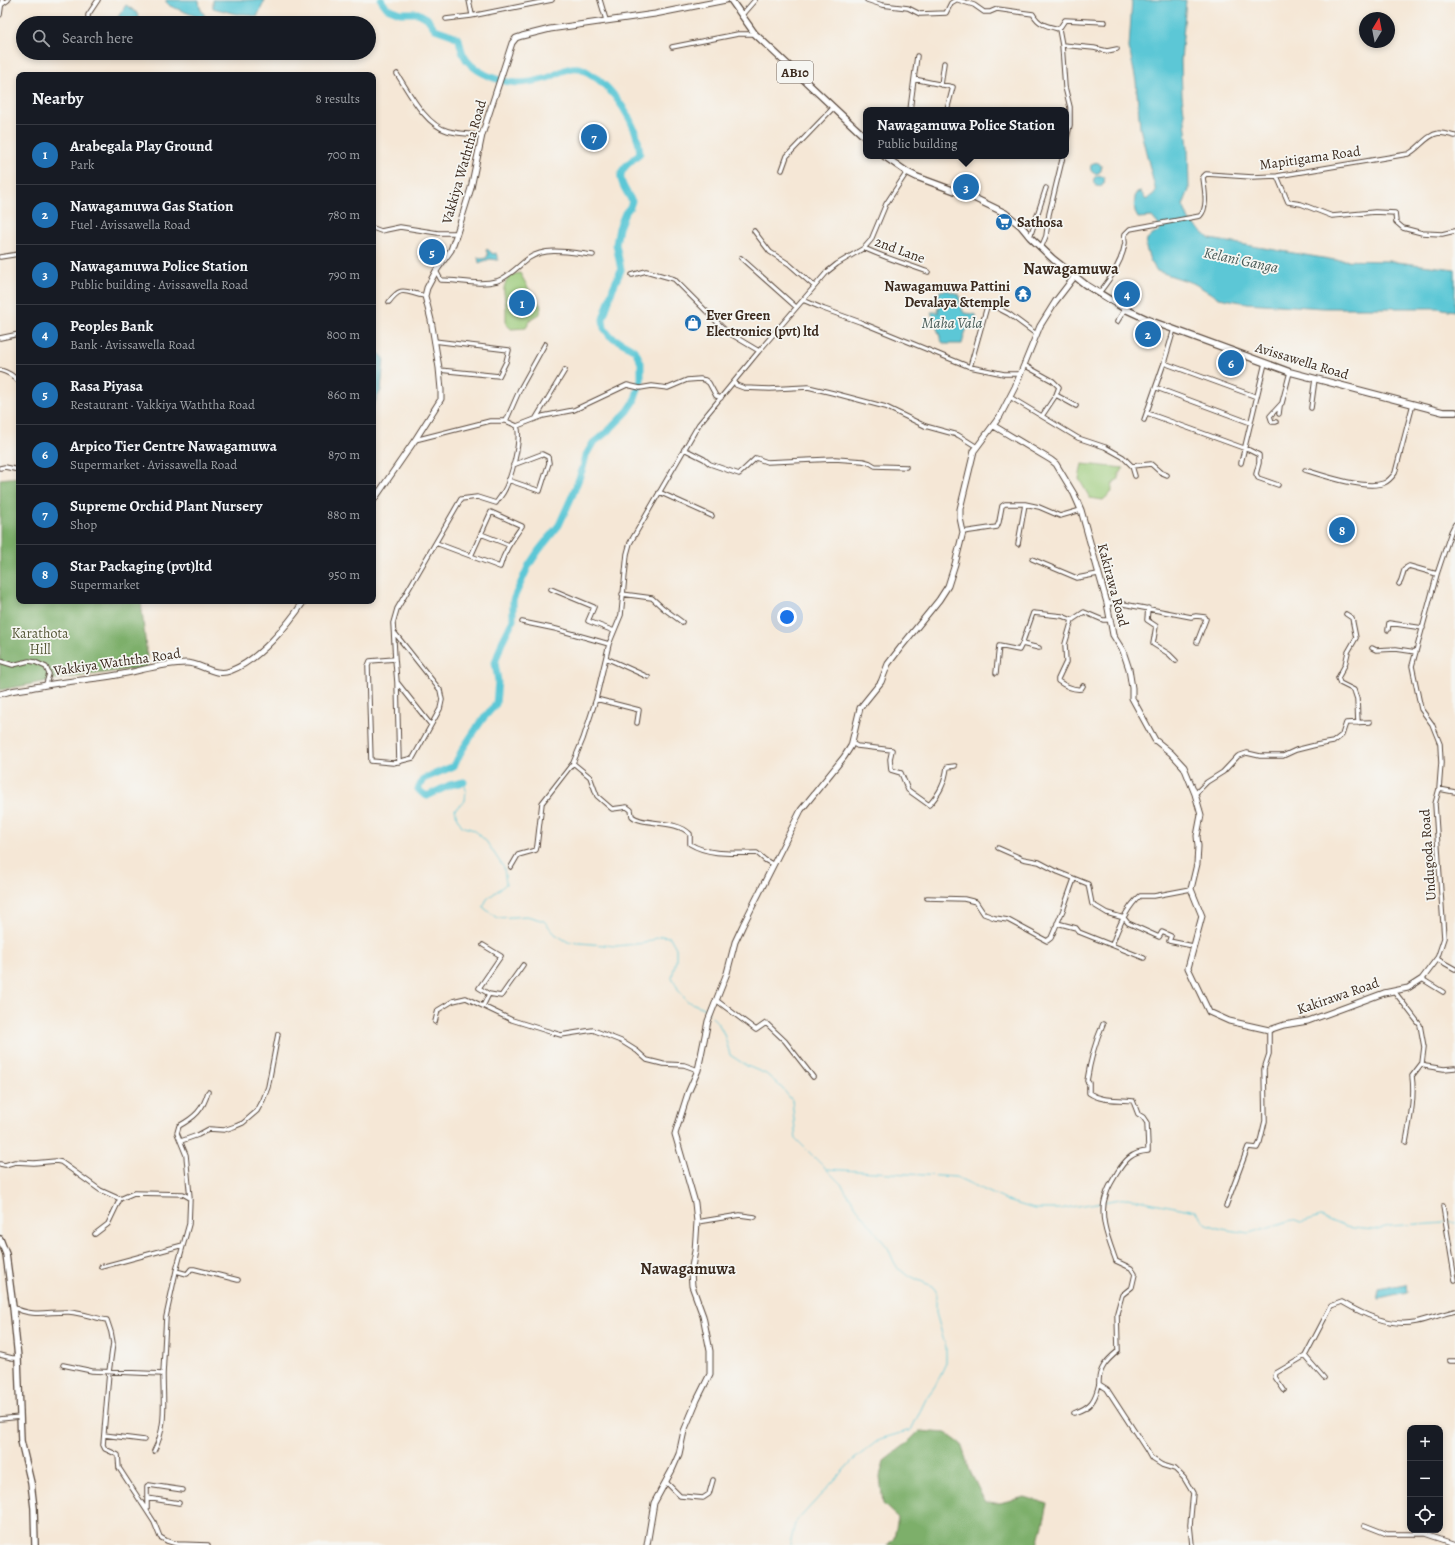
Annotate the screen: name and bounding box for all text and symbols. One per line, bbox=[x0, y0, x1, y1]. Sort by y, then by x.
north arrow bbox=[1359, 12, 1395, 48]
search box bbox=[16, 16, 376, 60]
icon: search bbox=[30, 27, 52, 49]
text: Search here bbox=[62, 28, 133, 48]
road number: AB10 bbox=[777, 61, 813, 83]
text: Nearby bbox=[32, 87, 83, 110]
text: 8 results bbox=[316, 90, 360, 107]
street label: Vakkiya Waththa Road bbox=[437, 97, 491, 227]
popup bbox=[863, 107, 1069, 159]
text: Nawagamuwa Police Station bbox=[877, 115, 1055, 135]
pin: 7 bbox=[581, 122, 607, 152]
text: Public building bbox=[877, 135, 958, 152]
text: Arabegala Play Ground bbox=[70, 136, 212, 156]
street label: Mapitigama Road bbox=[1258, 141, 1362, 174]
text: 1 bbox=[43, 146, 47, 163]
text: 700 m bbox=[327, 146, 360, 163]
text: Park bbox=[70, 156, 94, 173]
pin: 3 bbox=[953, 172, 979, 202]
text: Nawagamuwa Gas Station bbox=[70, 196, 233, 216]
text: 2 bbox=[42, 206, 48, 223]
text: 780 m bbox=[328, 206, 360, 223]
supermarket icon: Sathosa bbox=[994, 212, 1014, 232]
place label: Sathosa bbox=[1017, 213, 1063, 232]
text: Fuel · Avissawella Road bbox=[70, 216, 190, 233]
street label: 2nd Lane bbox=[872, 232, 928, 268]
pin: 5 bbox=[419, 237, 445, 267]
water label: Kelani Ganga bbox=[1202, 242, 1280, 278]
text: Nawagamuwa Police Station bbox=[70, 256, 248, 276]
district label: Nawagamuwa bbox=[1023, 258, 1119, 280]
text: 3 bbox=[42, 266, 48, 283]
text: 790 m bbox=[328, 266, 360, 283]
text: Public building · Avissawella Road bbox=[70, 276, 248, 293]
place label: Nawagamuwa Pattini Devalaya &temple bbox=[884, 277, 1011, 312]
pin: 4 bbox=[1114, 279, 1140, 309]
temple icon: Nawagamuwa Pattini Devalaya &temple bbox=[1013, 284, 1033, 304]
pin: 1 bbox=[509, 288, 535, 318]
place label: Ever Green Electronics (pvt) ltd bbox=[706, 306, 820, 341]
shop icon: Ever Green Electronics (pvt) ltd bbox=[683, 313, 703, 333]
water label: Maha Vala bbox=[922, 313, 982, 333]
text: Peoples Bank bbox=[70, 316, 153, 336]
pin: 2 bbox=[1135, 319, 1161, 349]
text: 4 bbox=[42, 326, 48, 343]
text: 800 m bbox=[326, 326, 360, 343]
text: Bank · Avissawella Road bbox=[70, 336, 195, 353]
street label: Avissawella Road bbox=[1252, 337, 1352, 384]
pin: 6 bbox=[1218, 348, 1244, 378]
text: Rasa Piyasa bbox=[70, 376, 143, 396]
text: 5 bbox=[42, 386, 48, 403]
text: 860 m bbox=[327, 386, 360, 403]
text: Restaurant · Vakkiya Waththa Road bbox=[70, 396, 255, 413]
text: Arpico Tier Centre Nawagamuwa bbox=[70, 436, 277, 456]
text: 6 bbox=[42, 446, 48, 463]
text: 870 m bbox=[328, 446, 360, 463]
text: Supermarket · Avissawella Road bbox=[70, 456, 237, 473]
text: Supreme Orchid Plant Nursery bbox=[70, 496, 262, 516]
text: 7 bbox=[42, 506, 48, 523]
text: 880 m bbox=[327, 506, 360, 523]
pin: 8 bbox=[1329, 515, 1355, 545]
text: Shop bbox=[70, 516, 97, 533]
street label: Kakirawa Road bbox=[1093, 541, 1133, 629]
text: Star Packaging (pvt)ltd bbox=[70, 556, 212, 576]
text: 8 bbox=[42, 566, 48, 583]
text: 950 m bbox=[328, 566, 360, 583]
text: Supermarket bbox=[70, 576, 140, 593]
your location bbox=[777, 607, 797, 627]
park label: Karathota Hill bbox=[11, 624, 69, 659]
street label: Vakkiya Waththa Road bbox=[51, 644, 182, 680]
street label: Undugoda Road bbox=[1415, 808, 1441, 902]
street label: Kakirawa Road bbox=[1294, 973, 1382, 1019]
district label: Nawagamuwa bbox=[640, 1258, 736, 1280]
map controls bbox=[1407, 1425, 1443, 1533]
button: + bbox=[1407, 1425, 1443, 1461]
button: − bbox=[1407, 1461, 1443, 1497]
button: locate bbox=[1407, 1497, 1443, 1533]

